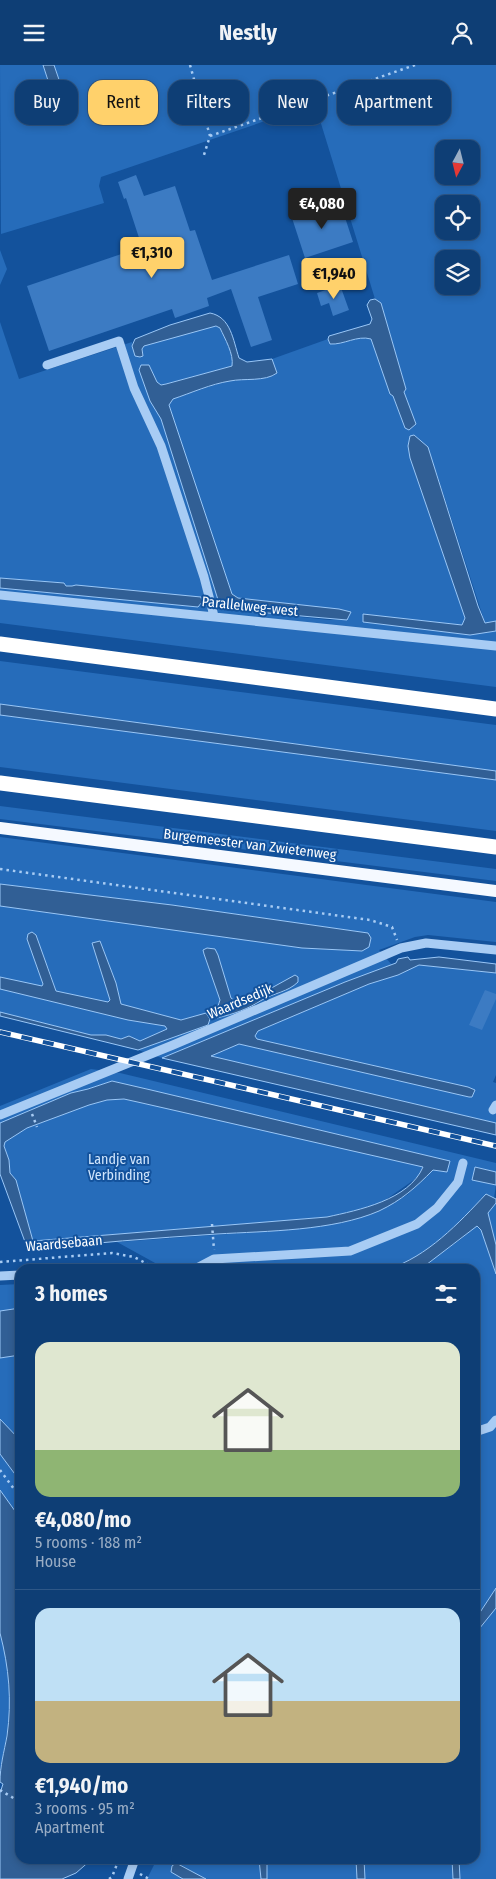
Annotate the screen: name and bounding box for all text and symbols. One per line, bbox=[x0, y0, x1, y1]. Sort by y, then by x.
icon: menu bbox=[20, 19, 48, 47]
text: Nestly bbox=[219, 19, 277, 46]
icon: person bbox=[448, 19, 476, 47]
chip: Buy bbox=[15, 80, 78, 125]
chip: Rent bbox=[88, 80, 158, 125]
chip: Filters bbox=[168, 80, 249, 125]
chip: New bbox=[259, 80, 327, 125]
chip: Apartment bbox=[337, 80, 451, 125]
north arrow bbox=[435, 140, 480, 185]
map controls bbox=[435, 140, 480, 295]
pin: €4,080 bbox=[281, 187, 363, 230]
text: €4,080 bbox=[299, 194, 345, 213]
button: locate bbox=[435, 195, 480, 240]
pin: €1,310 bbox=[111, 237, 193, 279]
text: €1,310 bbox=[131, 243, 173, 262]
button: layers bbox=[435, 250, 480, 295]
pin: €1,940 bbox=[293, 257, 375, 300]
text: €1,940 bbox=[312, 264, 356, 283]
street label: Parallelweg-west bbox=[201, 593, 299, 620]
street label: Burgemeester van Zwietenweg bbox=[163, 825, 338, 864]
street label: Waardsedijk bbox=[205, 980, 276, 1023]
park label: Landje van Verbinding bbox=[88, 1151, 150, 1184]
street label: Waardsebaan bbox=[25, 1232, 103, 1255]
icon: filters bbox=[432, 1280, 460, 1308]
text: 3 homes bbox=[35, 1281, 107, 1307]
icon: home bbox=[203, 1375, 293, 1465]
text: €4,080/mo bbox=[35, 1507, 131, 1533]
text: 5 rooms · 188 m² bbox=[35, 1533, 142, 1552]
text: House bbox=[35, 1552, 76, 1571]
icon: home bbox=[203, 1640, 293, 1730]
text: €1,940/mo bbox=[35, 1773, 128, 1799]
text: 3 rooms · 95 m² bbox=[35, 1799, 135, 1818]
text: Apartment bbox=[35, 1818, 104, 1837]

